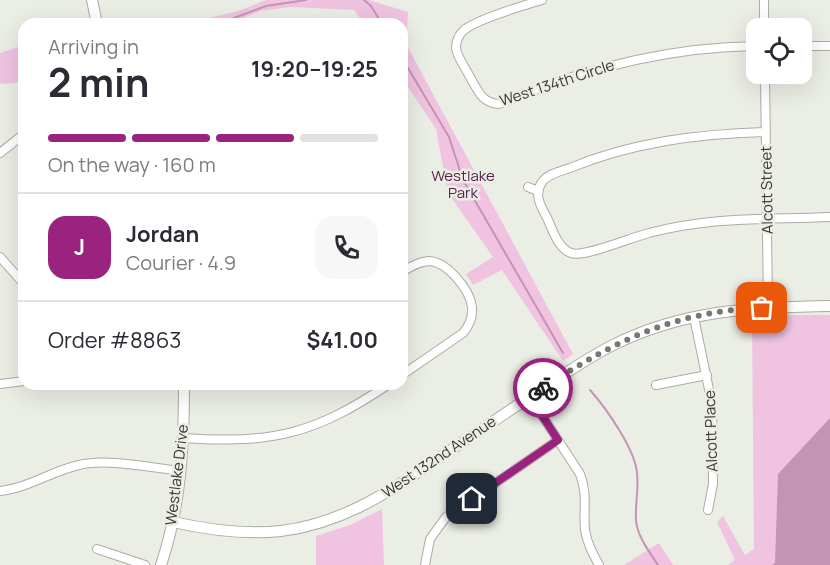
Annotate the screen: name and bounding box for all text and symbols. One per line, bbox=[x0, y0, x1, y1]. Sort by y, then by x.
map controls bbox=[746, 18, 812, 84]
button: locate bbox=[746, 18, 812, 84]
text: Arriving in bbox=[48, 33, 139, 60]
text: 19:20–19:25 bbox=[251, 54, 378, 84]
street label: West 134th Circle bbox=[497, 54, 617, 111]
text: 2 min bbox=[48, 55, 149, 109]
street label: Alcott Street bbox=[755, 146, 778, 234]
text: On the way · 160 m bbox=[48, 151, 216, 178]
park label: Westlake Park bbox=[431, 165, 495, 203]
button: phone bbox=[315, 216, 378, 279]
text: Jordan bbox=[126, 219, 199, 249]
text: J bbox=[74, 232, 85, 262]
text: Courier · 4.9 bbox=[126, 249, 236, 276]
pin bbox=[736, 282, 787, 333]
icon: bag bbox=[745, 291, 778, 324]
text: Order #8863 bbox=[48, 325, 181, 355]
text: $41.00 bbox=[306, 325, 378, 355]
courier bbox=[513, 358, 573, 418]
icon: bike bbox=[527, 372, 560, 405]
street label: Alcott Place bbox=[699, 390, 722, 472]
street label: West 132nd Avenue bbox=[377, 410, 500, 503]
street label: Westlake Drive bbox=[160, 423, 193, 527]
pin bbox=[446, 473, 497, 524]
icon: home bbox=[455, 482, 488, 515]

